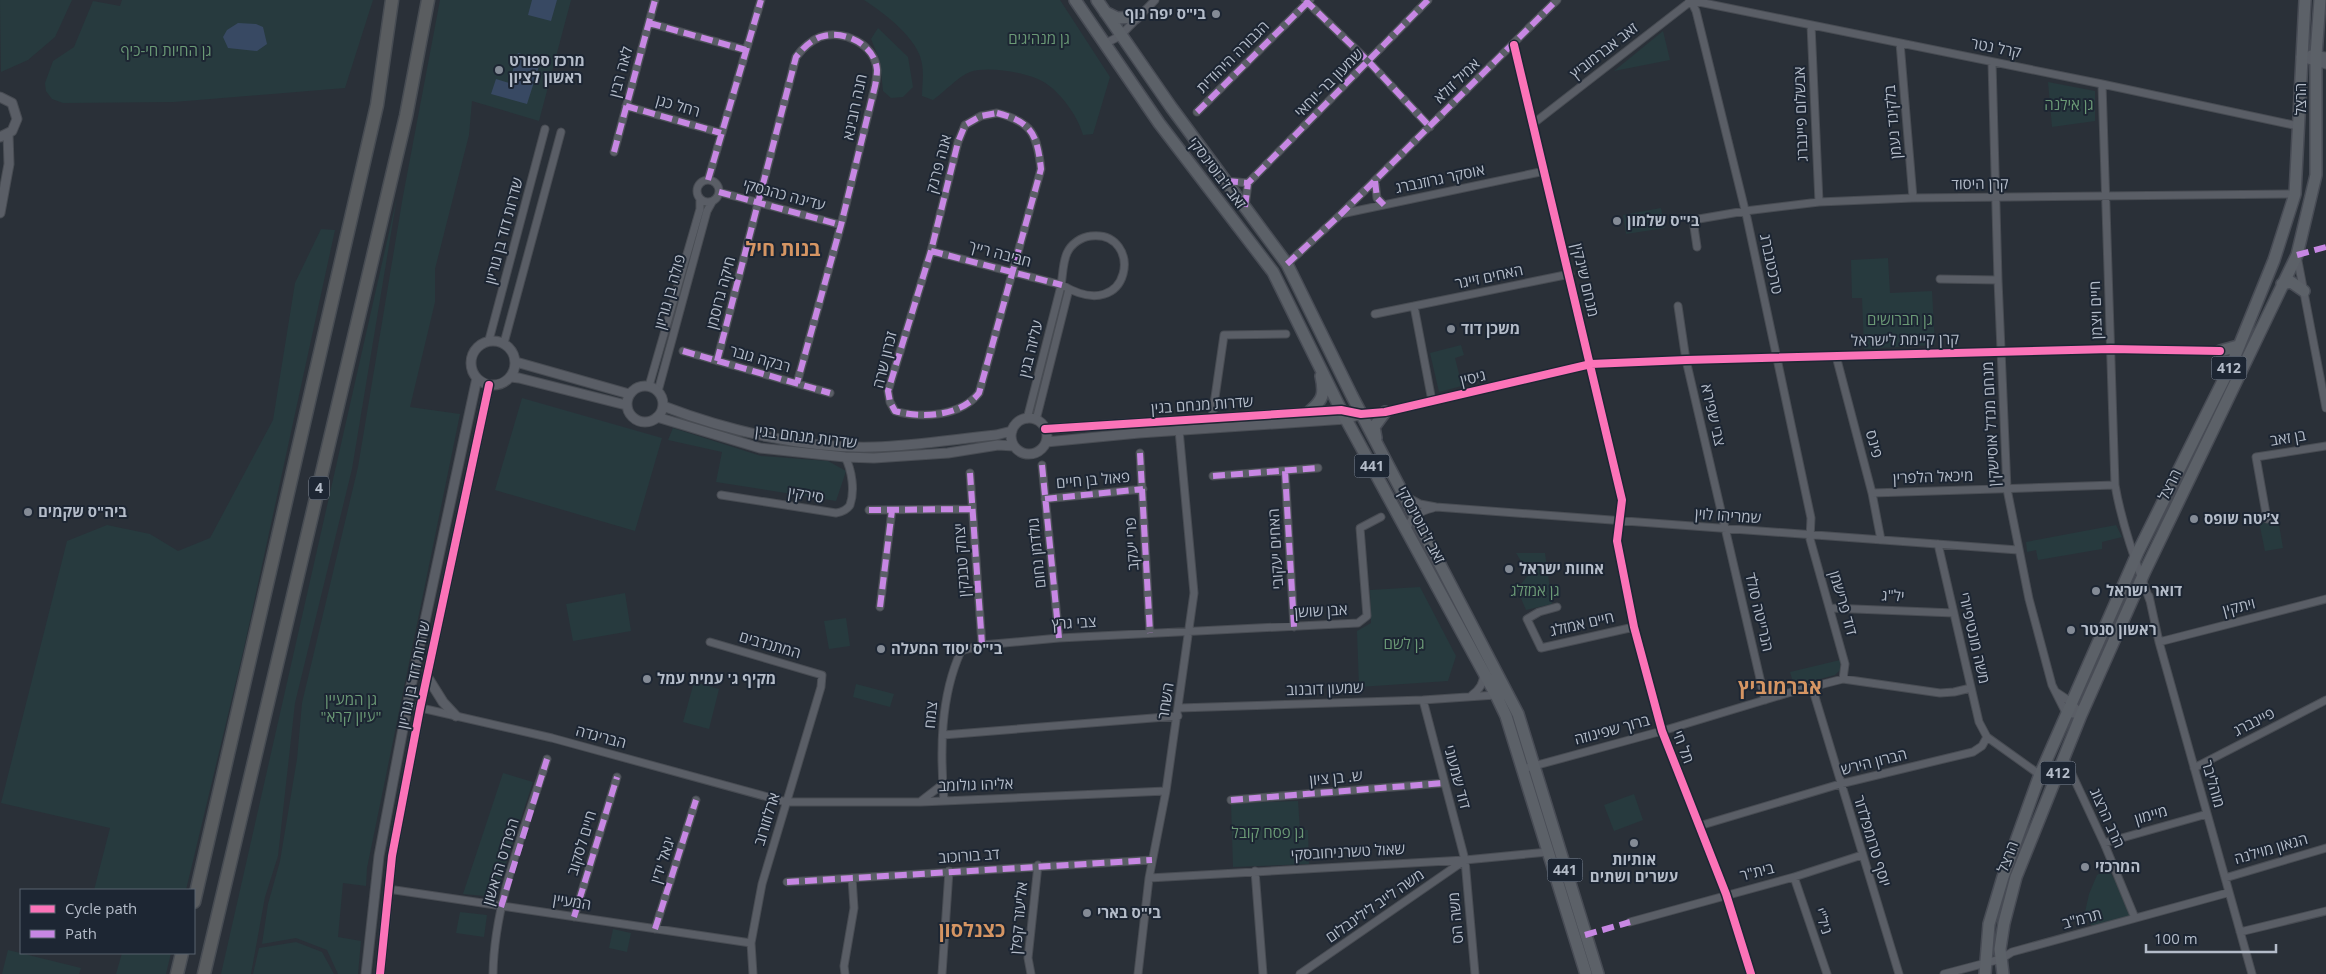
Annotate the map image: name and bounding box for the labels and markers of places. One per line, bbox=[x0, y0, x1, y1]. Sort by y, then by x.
place label: בי"ס יפה נוף bbox=[1125, 3, 1206, 23]
marker: בי"ס יפה נוף bbox=[1210, 8, 1222, 20]
place label: מרכז ספורט ראשון לציון bbox=[509, 50, 585, 87]
marker: מרכז ספורט ראשון לציון bbox=[493, 64, 505, 76]
place label: בי"ס שלמון bbox=[1627, 210, 1700, 230]
marker: בי"ס שלמון bbox=[1611, 215, 1623, 227]
place label: משכן דוד bbox=[1461, 318, 1520, 338]
marker: משכן דוד bbox=[1445, 323, 1457, 335]
place label: ביה"ס שקמים bbox=[38, 501, 127, 521]
marker: ביה"ס שקמים bbox=[22, 506, 34, 518]
place label: צ׳יטה שופס bbox=[2204, 508, 2279, 528]
marker: צ׳יטה שופס bbox=[2188, 513, 2200, 525]
place label: אחוות ישראל bbox=[1519, 558, 1604, 578]
marker: אחוות ישראל bbox=[1503, 563, 1515, 575]
place label: דואר ישראל bbox=[2106, 580, 2182, 600]
marker: דואר ישראל bbox=[2090, 585, 2102, 597]
place label: ראשון סנטר bbox=[2081, 619, 2157, 639]
marker: ראשון סנטר bbox=[2065, 624, 2077, 636]
place label: בי"ס יסוד המעלה bbox=[891, 638, 1003, 658]
marker: בי"ס יסוד המעלה bbox=[875, 643, 887, 655]
place label: מקיף ג' עמית עמל bbox=[657, 668, 776, 688]
marker: מקיף ג' עמית עמל bbox=[641, 673, 653, 685]
marker: אותיות עשרים ושתים bbox=[1628, 837, 1640, 849]
place label: אותיות עשרים ושתים bbox=[1590, 849, 1678, 886]
place label: המרכזי bbox=[2095, 856, 2140, 876]
marker: המרכזי bbox=[2079, 861, 2091, 873]
place label: בי"ס בארי bbox=[1097, 902, 1161, 922]
marker: בי"ס בארי bbox=[1081, 907, 1093, 919]

